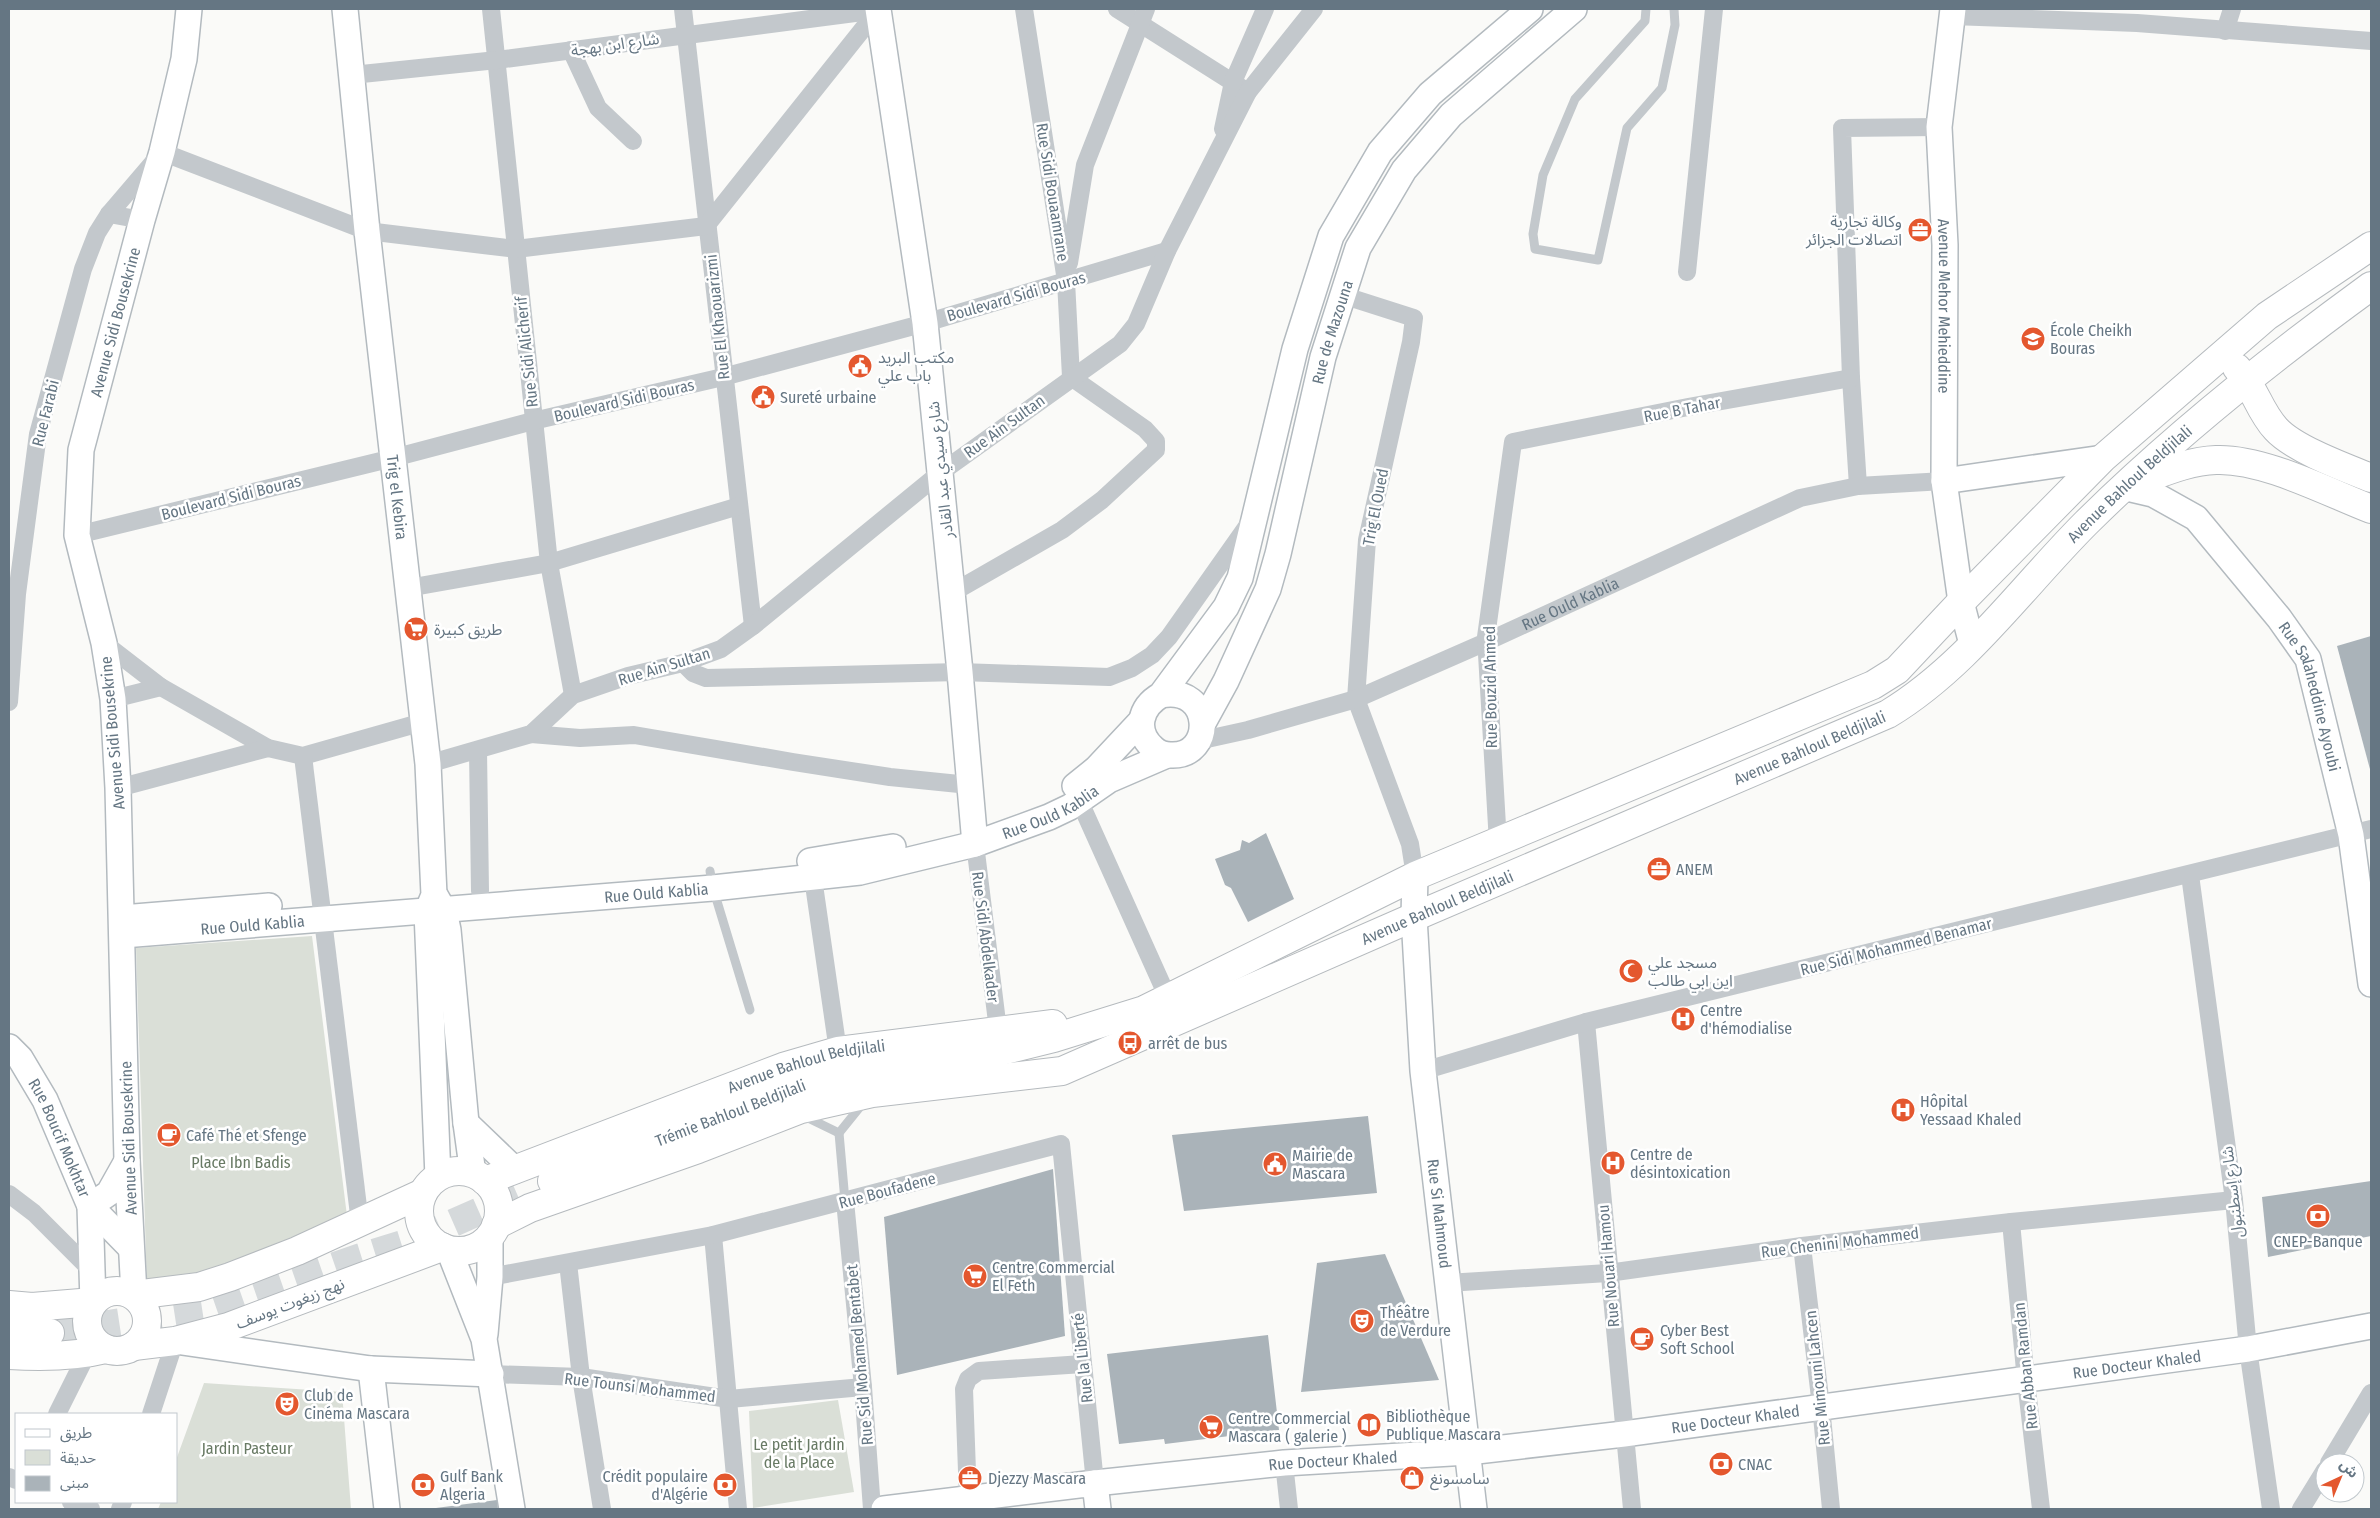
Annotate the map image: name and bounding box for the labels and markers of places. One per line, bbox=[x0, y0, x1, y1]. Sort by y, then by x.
place label: وكالة تجارية اتصالات الجزائر bbox=[1805, 212, 1902, 249]
office icon: وكالة تجارية اتصالات الجزائر bbox=[1907, 217, 1933, 243]
place label: École Cheikh Bouras bbox=[2050, 321, 2132, 358]
school or university icon: École Cheikh Bouras bbox=[2020, 326, 2046, 352]
place label: مكتب البريد باب علي bbox=[878, 348, 954, 388]
public building icon: مكتب البريد باب علي bbox=[847, 353, 873, 379]
public building icon: Sureté urbaine bbox=[750, 384, 776, 410]
place label: Sureté urbaine bbox=[780, 388, 877, 407]
supermarket icon: طريق كبيرة bbox=[403, 616, 429, 642]
place label: طريق كبيرة bbox=[434, 620, 503, 640]
office icon: ANEM bbox=[1646, 856, 1672, 882]
place label: ANEM bbox=[1676, 860, 1713, 879]
place label: مسجد علي اين ابي طالب bbox=[1648, 953, 1733, 993]
mosque icon: مسجد علي اين ابي طالب bbox=[1618, 958, 1644, 984]
place label: Centre d'hémodialise bbox=[1700, 1001, 1792, 1038]
hospital icon: Centre d'hémodialise bbox=[1670, 1006, 1696, 1032]
bus stop icon: arrêt de bus bbox=[1117, 1030, 1143, 1056]
place label: arrêt de bus bbox=[1148, 1034, 1228, 1053]
place label: Hôpital Yessaad Khaled bbox=[1920, 1092, 2021, 1129]
hospital icon: Hôpital Yessaad Khaled bbox=[1890, 1097, 1916, 1123]
cafe icon: Café Thé et Sfenge bbox=[156, 1122, 182, 1148]
place label: Café Thé et Sfenge bbox=[186, 1126, 307, 1145]
place label: Centre de désintoxication bbox=[1630, 1145, 1731, 1182]
place label: Mairie de Mascara bbox=[1292, 1146, 1353, 1183]
hospital icon: Centre de désintoxication bbox=[1600, 1150, 1626, 1176]
public building icon: Mairie de Mascara bbox=[1262, 1151, 1288, 1177]
bank icon: CNEP-Banque bbox=[2305, 1203, 2331, 1229]
place label: CNEP-Banque bbox=[2273, 1232, 2363, 1251]
place label: Centre Commercial El Feth bbox=[992, 1258, 1115, 1295]
supermarket icon: Centre Commercial El Feth bbox=[962, 1263, 988, 1289]
place label: Théâtre de Verdure bbox=[1380, 1303, 1451, 1340]
theatre icon: Théâtre de Verdure bbox=[1349, 1308, 1375, 1334]
place label: Cyber Best Soft School bbox=[1660, 1321, 1735, 1358]
cafe icon: Cyber Best Soft School bbox=[1629, 1326, 1655, 1352]
place label: Club de Cinéma Mascara bbox=[304, 1386, 410, 1423]
theatre icon: Club de Cinéma Mascara bbox=[274, 1391, 300, 1417]
place label: Bibliothèque Publique Mascara bbox=[1386, 1407, 1501, 1444]
place label: Centre Commercial Mascara ( galerie ) bbox=[1228, 1409, 1351, 1446]
library icon: Bibliothèque Publique Mascara bbox=[1356, 1412, 1382, 1438]
supermarket icon: Centre Commercial Mascara ( galerie ) bbox=[1198, 1414, 1224, 1440]
bank icon: CNAC bbox=[1708, 1451, 1734, 1477]
place label: CNAC bbox=[1738, 1455, 1772, 1474]
office icon: Djezzy Mascara bbox=[957, 1465, 983, 1491]
shop icon: سامسونغ bbox=[1399, 1465, 1425, 1491]
place label: Gulf Bank Algeria bbox=[440, 1467, 503, 1504]
place label: Crédit populaire d'Algérie bbox=[603, 1467, 708, 1504]
place label: Djezzy Mascara bbox=[988, 1469, 1086, 1488]
place label: سامسونغ bbox=[1430, 1469, 1490, 1491]
bank icon: Gulf Bank Algeria bbox=[410, 1472, 436, 1498]
bank icon: Crédit populaire d'Algérie bbox=[712, 1472, 738, 1498]

